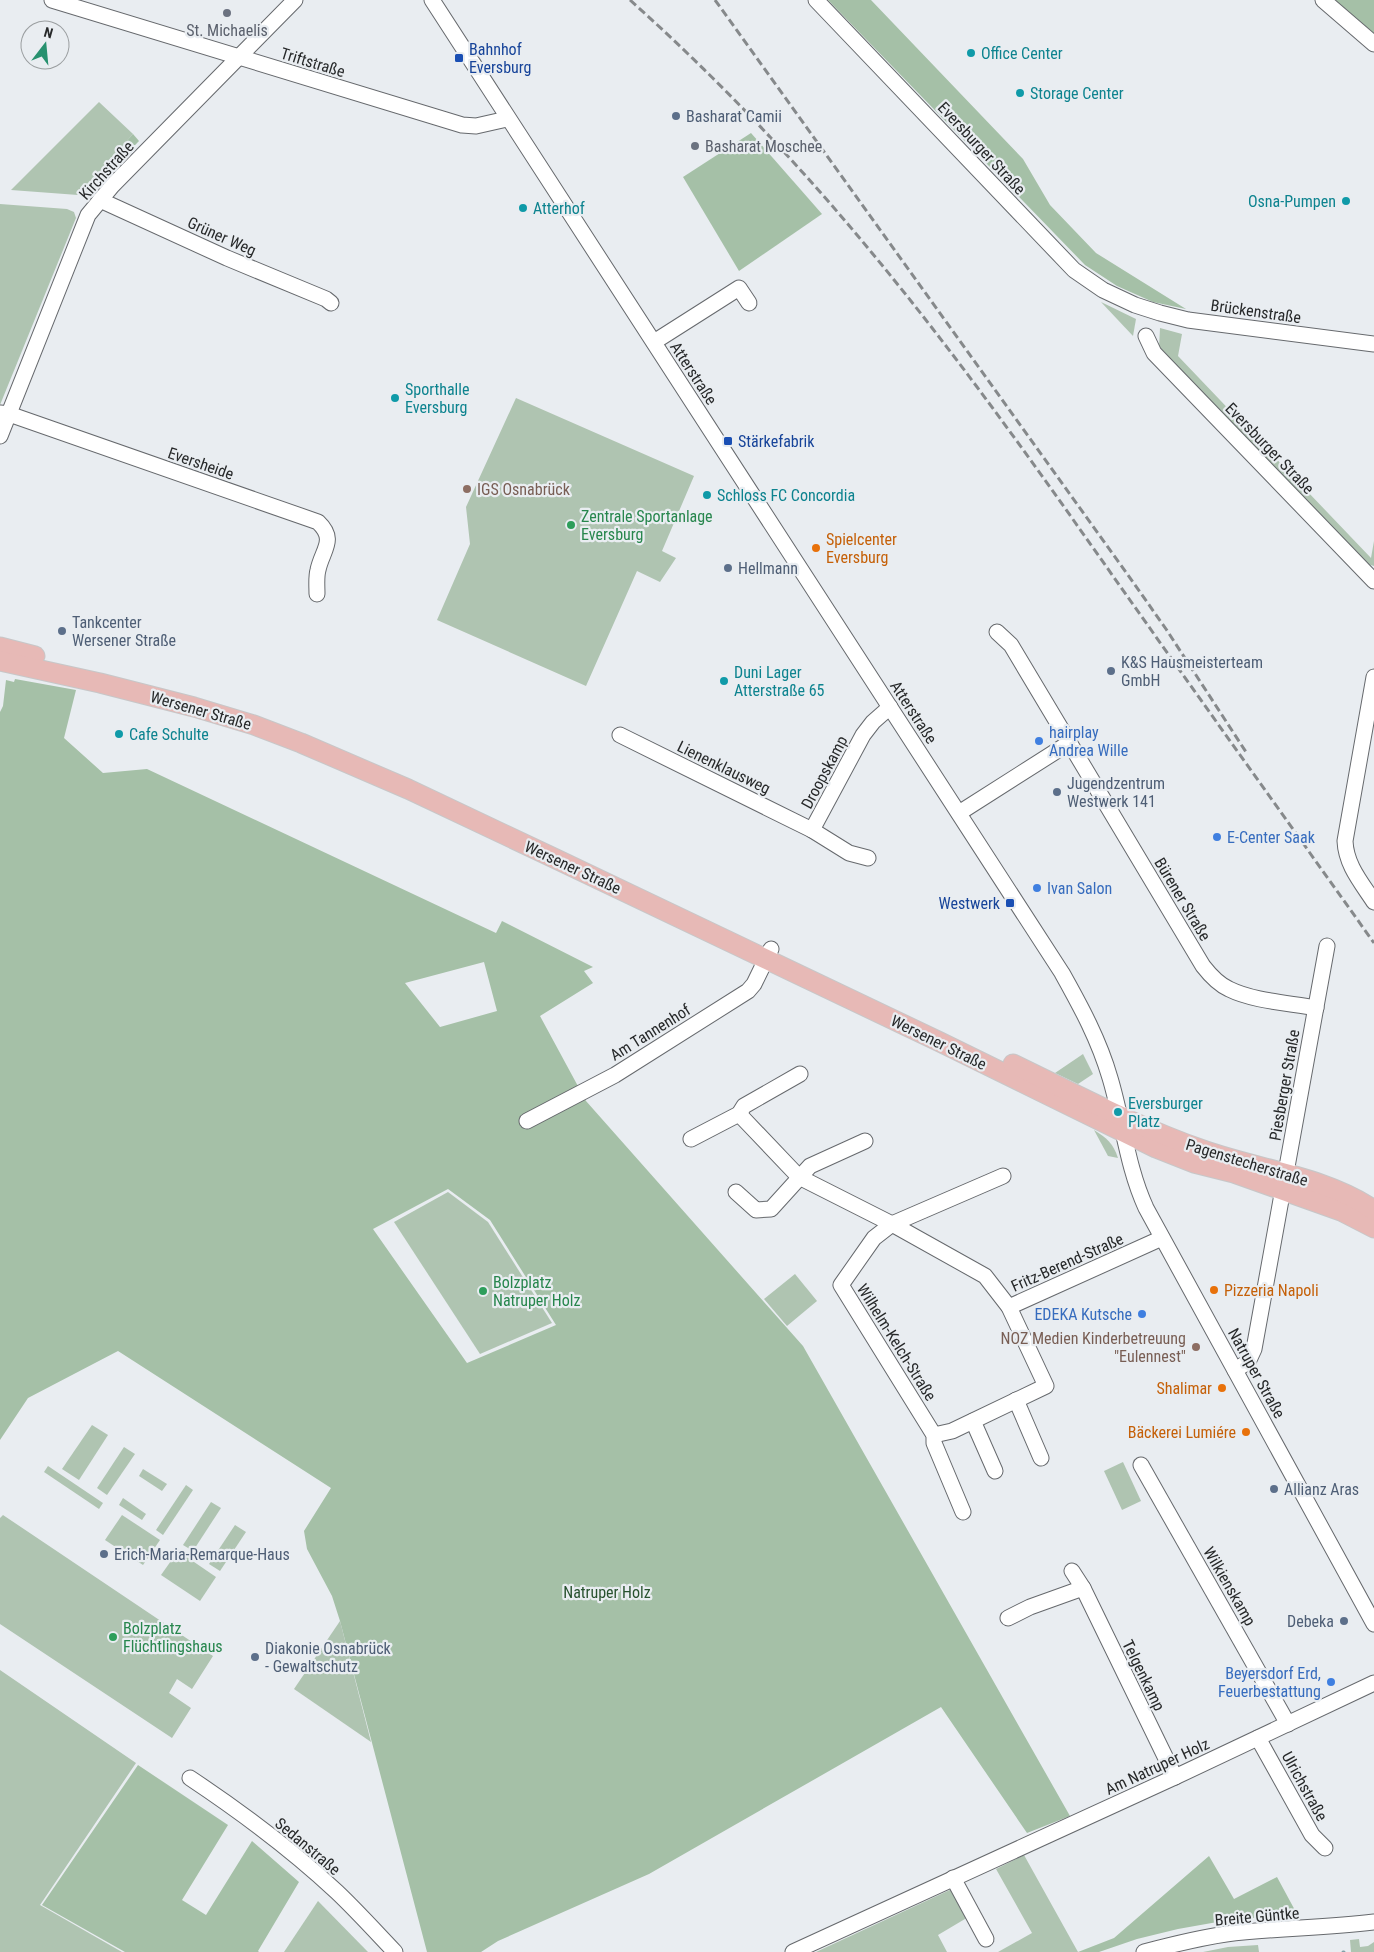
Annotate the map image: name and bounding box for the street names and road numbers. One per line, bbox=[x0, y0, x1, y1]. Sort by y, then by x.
street label: Triftstraße bbox=[278, 44, 347, 81]
street label: Eversburger Straße bbox=[934, 98, 1029, 199]
street label: Kirchstraße bbox=[75, 137, 138, 204]
street label: Grüner Weg bbox=[184, 213, 259, 260]
street label: Brückenstraße bbox=[1209, 296, 1302, 327]
street label: Atterstraße bbox=[666, 338, 721, 408]
street label: Eversburger Straße bbox=[1221, 399, 1318, 498]
street label: Eversheide bbox=[165, 443, 236, 484]
street label: Atterstraße bbox=[886, 677, 941, 747]
street label: Wersener Straße bbox=[148, 687, 253, 734]
street label: Droopskamp bbox=[797, 732, 852, 812]
street label: Lienenklausweg bbox=[674, 737, 773, 798]
street label: Wersener Straße bbox=[522, 837, 624, 898]
street label: Bürener Straße bbox=[1150, 854, 1215, 944]
street label: Am Tannenhof bbox=[607, 1000, 694, 1065]
street label: Wersener Straße bbox=[888, 1011, 990, 1074]
street label: Piesberger Straße bbox=[1265, 1028, 1304, 1142]
street label: Pagenstecherstraße bbox=[1183, 1135, 1310, 1190]
street label: Fritz-Berend-Straße bbox=[1008, 1229, 1126, 1296]
street label: Wilhelm-Kelch-Straße bbox=[853, 1280, 940, 1404]
street label: Natruper Straße bbox=[1224, 1325, 1289, 1422]
street label: Wilkienskamp bbox=[1199, 1543, 1260, 1629]
street label: Telgenkamp bbox=[1118, 1637, 1169, 1714]
street label: Am Natruper Holz bbox=[1102, 1734, 1212, 1799]
street label: Ulrichstraße bbox=[1278, 1748, 1331, 1824]
street label: Sedanstraße bbox=[271, 1814, 344, 1879]
street label: Breite Güntke bbox=[1214, 1903, 1300, 1930]

